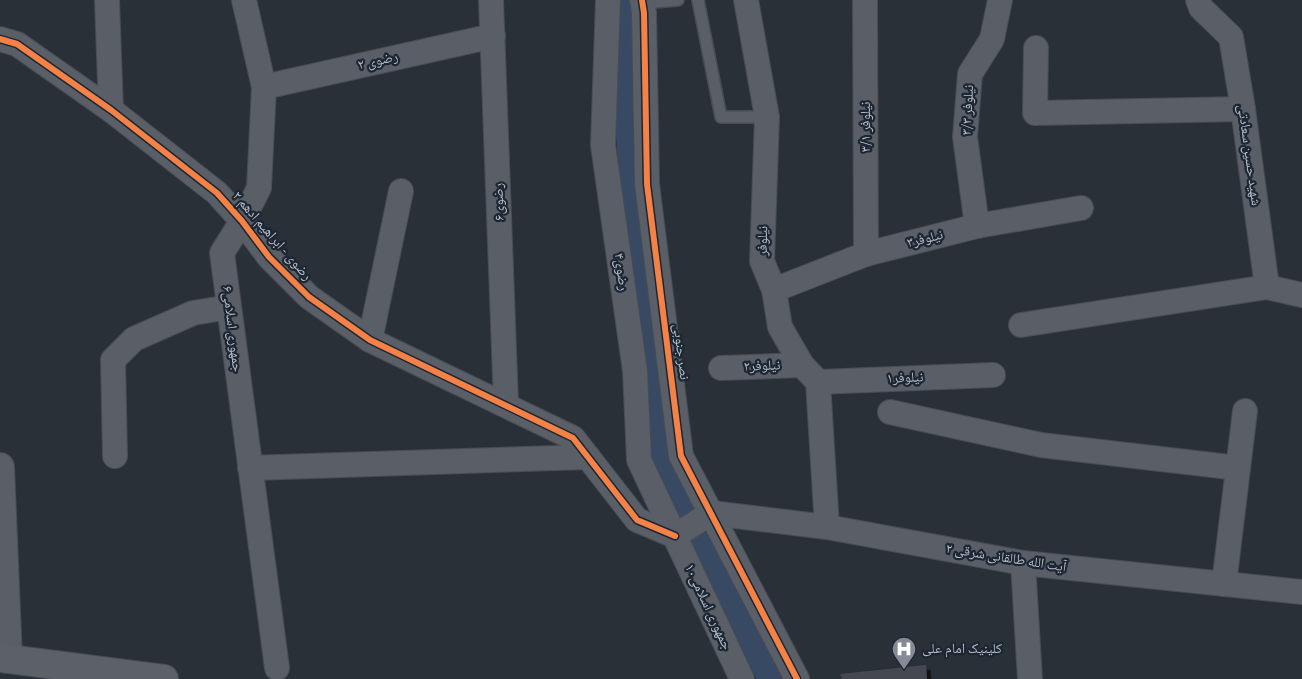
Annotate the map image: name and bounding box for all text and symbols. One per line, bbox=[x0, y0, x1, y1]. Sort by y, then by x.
street label: رضوی ۲ bbox=[356, 47, 400, 75]
street label: نیلوفر ۳/۳ bbox=[957, 84, 979, 136]
street label: نیلوفر ۳/۱ bbox=[856, 102, 876, 152]
street label: شهید حسین سعادتی bbox=[1232, 103, 1266, 207]
street label: رضوی۶ bbox=[488, 183, 510, 221]
street label: رضوی - ابراهیم ادهم ۲ bbox=[227, 187, 317, 285]
street label: نیلوفر bbox=[753, 225, 773, 257]
street label: نیلوفر۳ bbox=[905, 225, 945, 253]
street label: رضوی۴ bbox=[608, 252, 634, 292]
street label: جمهوری اسلامی۶ bbox=[217, 285, 247, 373]
street label: نصر جنوبی bbox=[668, 323, 694, 381]
street label: نیلوفر۲ bbox=[743, 355, 781, 377]
street label: نیلوفر۱ bbox=[886, 367, 924, 389]
street label: آیت الله طالقانی شرقی ۲ bbox=[944, 539, 1068, 577]
street label: جمهوری اسلامی۱۰ bbox=[679, 561, 737, 653]
hospital icon: کلینیک امام علی bbox=[891, 636, 917, 670]
place label: کلینیک امام علی bbox=[922, 639, 1002, 659]

